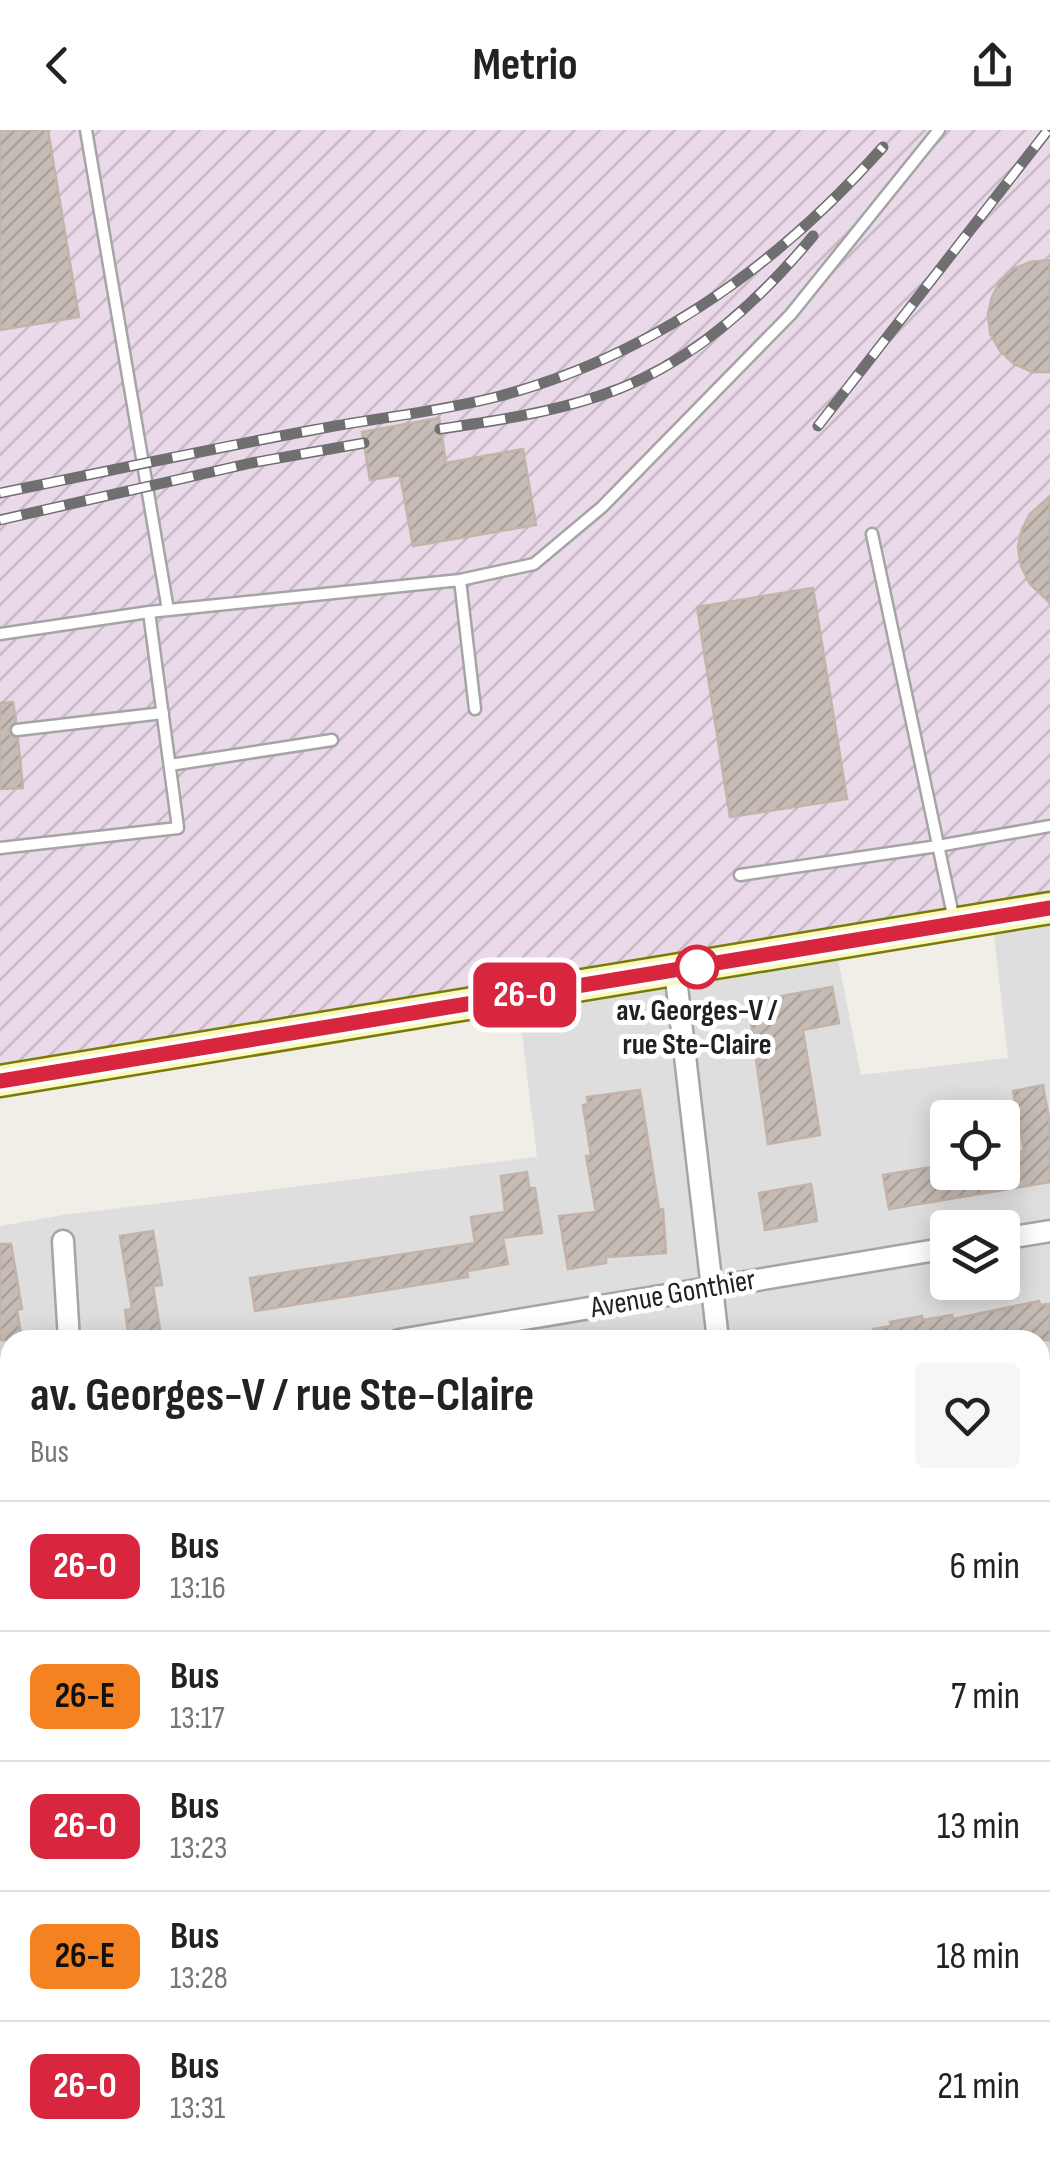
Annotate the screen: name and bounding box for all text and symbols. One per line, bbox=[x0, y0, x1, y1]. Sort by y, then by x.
icon: back bbox=[30, 38, 85, 93]
text: Metrio bbox=[472, 38, 578, 93]
icon: share bbox=[965, 38, 1020, 93]
marker: av. Georges-V / rue Ste-Claire bbox=[676, 946, 718, 988]
line badge: 26-O bbox=[455, 962, 595, 1028]
text: 26-O bbox=[493, 974, 557, 1017]
place label: av. Georges-V / rue Ste-Claire bbox=[616, 993, 778, 1063]
map controls bbox=[930, 1100, 1020, 1300]
button: locate bbox=[930, 1100, 1020, 1190]
button: layers bbox=[930, 1210, 1020, 1300]
street label: Avenue Gonthier bbox=[587, 1262, 759, 1326]
button: heart bbox=[915, 1363, 1020, 1468]
text: av. Georges-V / rue Ste-Claire bbox=[30, 1367, 534, 1424]
text: Bus bbox=[30, 1433, 69, 1472]
text: Bus bbox=[170, 1524, 219, 1569]
text: 6 min bbox=[950, 1544, 1020, 1589]
text: 26-O bbox=[53, 1545, 117, 1588]
text: 13:16 bbox=[170, 1569, 226, 1608]
text: Bus bbox=[170, 1654, 219, 1699]
text: 7 min bbox=[951, 1674, 1020, 1719]
text: 26-E bbox=[55, 1675, 115, 1718]
text: 13:17 bbox=[170, 1699, 225, 1738]
text: Bus bbox=[170, 1784, 219, 1829]
text: 13 min bbox=[937, 1804, 1020, 1849]
text: 26-O bbox=[53, 1805, 117, 1848]
text: 13:23 bbox=[170, 1829, 227, 1868]
text: Bus bbox=[170, 1914, 219, 1959]
text: 18 min bbox=[936, 1934, 1020, 1979]
text: 26-E bbox=[55, 1935, 115, 1978]
text: 13:28 bbox=[170, 1959, 228, 1998]
text: Bus bbox=[170, 2044, 219, 2089]
text: 21 min bbox=[937, 2064, 1020, 2109]
text: 26-O bbox=[53, 2065, 117, 2108]
text: 13:31 bbox=[170, 2089, 225, 2128]

